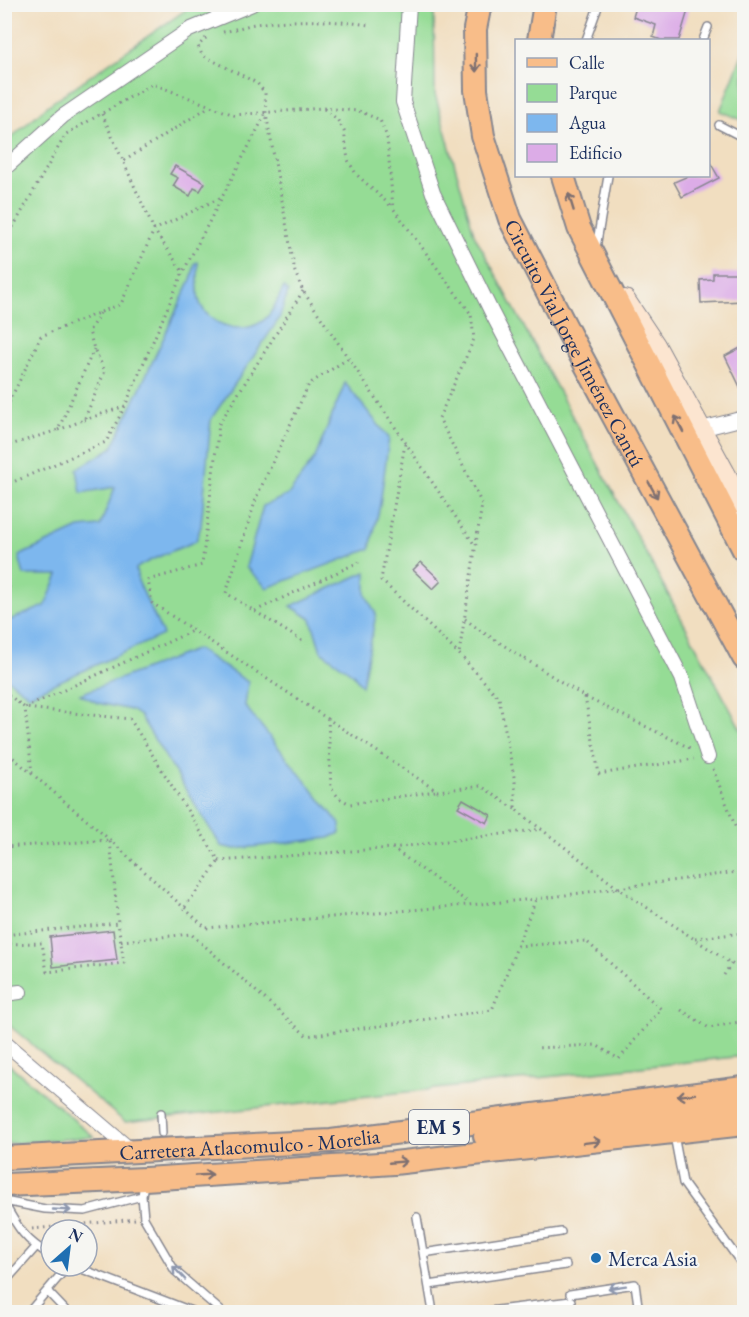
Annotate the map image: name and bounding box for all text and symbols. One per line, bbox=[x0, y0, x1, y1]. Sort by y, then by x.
legend bbox=[515, 39, 710, 177]
text: Calle bbox=[569, 51, 605, 74]
one-way arrow bbox=[470, 52, 482, 72]
text: Parque bbox=[569, 81, 617, 104]
text: Agua bbox=[568, 111, 607, 134]
text: Edificio bbox=[569, 141, 622, 164]
one-way arrow bbox=[565, 193, 576, 212]
street label: Circuito Vial Jorge Jiménez Cantú bbox=[499, 214, 652, 471]
one-way arrow bbox=[673, 416, 685, 433]
one-way arrow bbox=[648, 481, 659, 499]
one-way arrow bbox=[677, 1090, 697, 1101]
road number: EM 5 bbox=[409, 1110, 469, 1144]
street label: Carretera Atlacomulco - Morelia bbox=[119, 1121, 382, 1165]
one-way arrow bbox=[582, 1136, 601, 1147]
one-way arrow bbox=[388, 1156, 408, 1167]
one-way arrow bbox=[193, 1170, 213, 1181]
one-way arrow bbox=[52, 1205, 72, 1216]
north arrow bbox=[39, 1218, 99, 1278]
text: N bbox=[65, 1223, 86, 1248]
place label: Merca Asia bbox=[608, 1245, 698, 1272]
marker: Merca Asia bbox=[589, 1251, 603, 1265]
one-way arrow bbox=[173, 1266, 187, 1281]
one-way arrow bbox=[607, 1282, 627, 1293]

